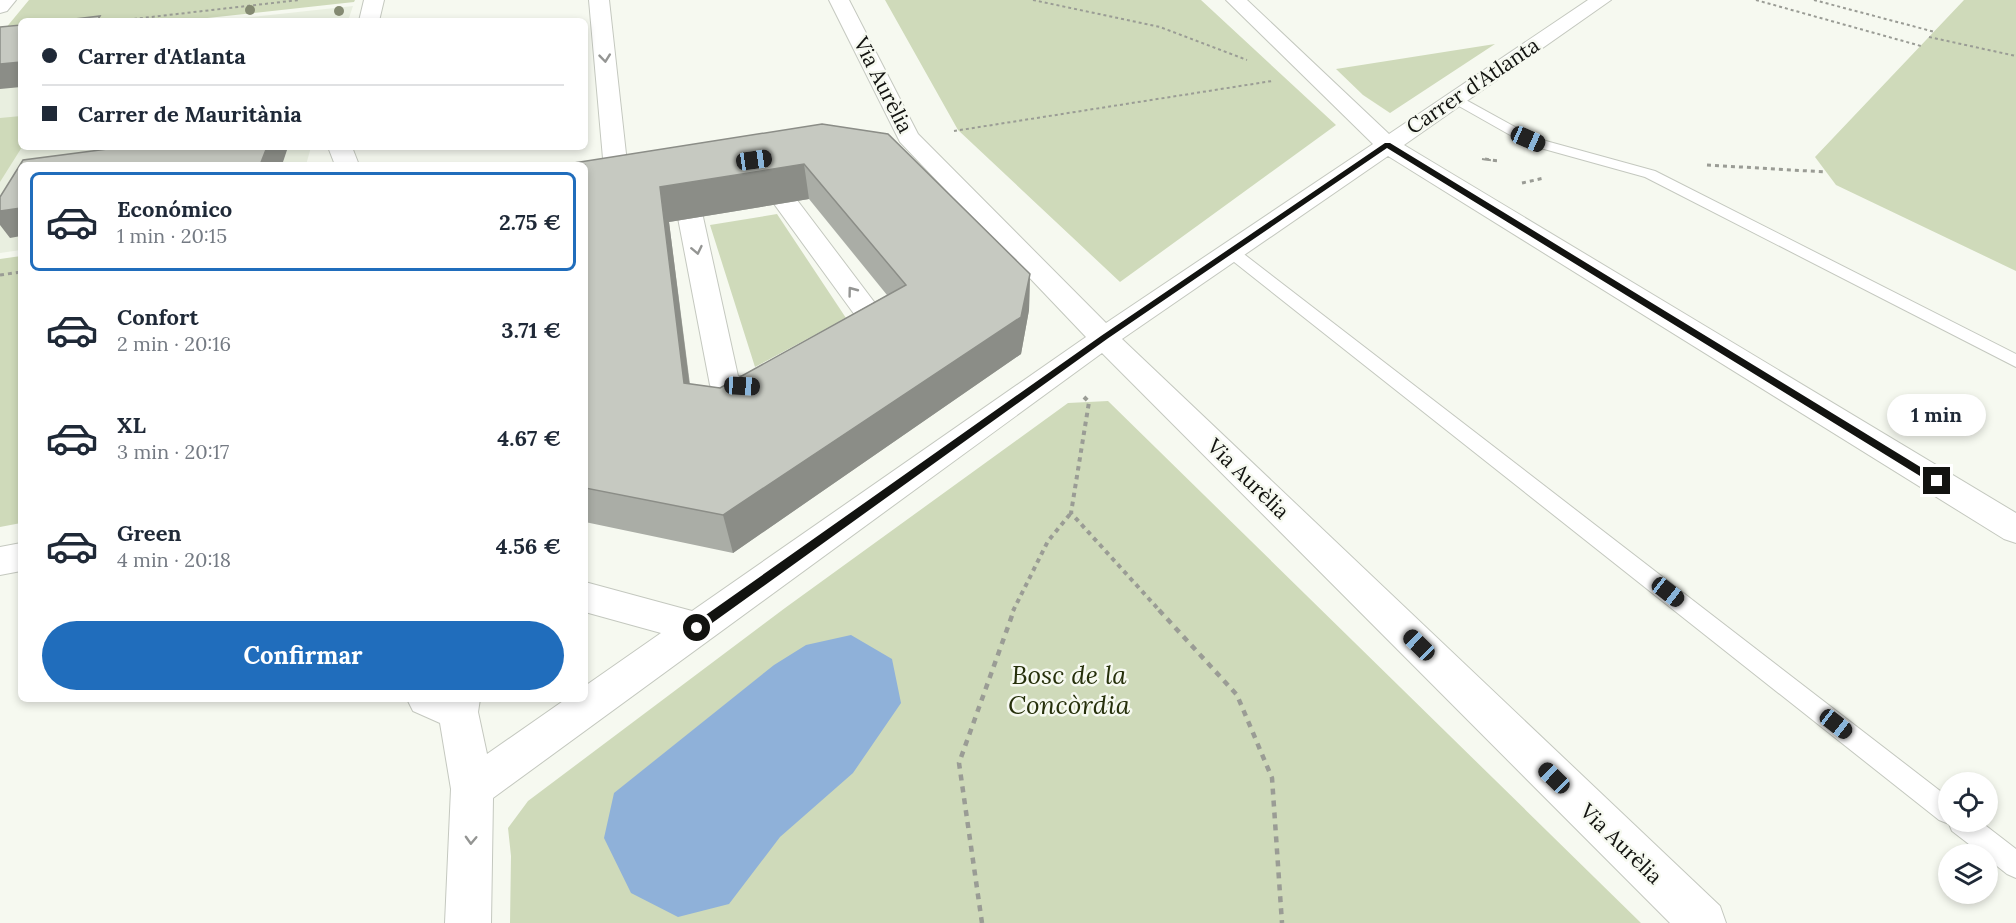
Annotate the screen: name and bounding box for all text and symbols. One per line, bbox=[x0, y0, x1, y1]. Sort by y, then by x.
street label: Via Aurèlia bbox=[847, 31, 919, 137]
street label: Carrer d'Atlanta bbox=[1401, 31, 1545, 140]
text: Carrer d'Atlanta bbox=[78, 42, 246, 70]
one-way arrow bbox=[598, 54, 611, 63]
text: Carrer de Mauritània bbox=[78, 100, 302, 128]
car bbox=[1508, 123, 1548, 155]
car bbox=[735, 149, 773, 171]
icon: car bbox=[45, 195, 99, 249]
text: Económico bbox=[117, 195, 232, 223]
text: 2.75 € bbox=[499, 208, 561, 236]
text: 1 min · 20:15 bbox=[117, 223, 227, 248]
one-way arrow bbox=[690, 244, 703, 254]
one-way arrow bbox=[848, 286, 859, 297]
icon: car bbox=[45, 303, 99, 357]
text: Confort bbox=[117, 303, 199, 331]
text: 3.71 € bbox=[501, 316, 561, 344]
text: 2 min · 20:16 bbox=[117, 331, 231, 356]
car bbox=[724, 376, 760, 396]
callout: 1 min bbox=[1888, 394, 1986, 436]
text: 1 min bbox=[1911, 402, 1962, 427]
icon: car bbox=[45, 411, 99, 465]
text: XL bbox=[117, 411, 146, 439]
text: 4.67 € bbox=[497, 424, 561, 452]
street label: Via Aurèlia bbox=[1201, 432, 1295, 525]
text: 3 min · 20:17 bbox=[117, 439, 229, 464]
route end bbox=[1923, 467, 1950, 494]
icon: car bbox=[45, 519, 99, 573]
text: Green bbox=[117, 519, 182, 547]
text: 4.56 € bbox=[496, 532, 561, 560]
text: 4 min · 20:18 bbox=[117, 547, 231, 572]
car bbox=[1648, 574, 1688, 610]
route start bbox=[683, 614, 710, 641]
button: Confirmar bbox=[42, 621, 564, 690]
car bbox=[1400, 626, 1438, 664]
park label: Bosc de la Concòrdia bbox=[1008, 658, 1131, 721]
car bbox=[1816, 706, 1856, 742]
car bbox=[1535, 759, 1573, 797]
map controls bbox=[1938, 772, 1998, 904]
button: locate bbox=[1938, 772, 1998, 832]
street label: Via Aurèlia bbox=[1574, 797, 1668, 890]
one-way arrow bbox=[464, 836, 477, 845]
button: layers bbox=[1938, 844, 1998, 904]

